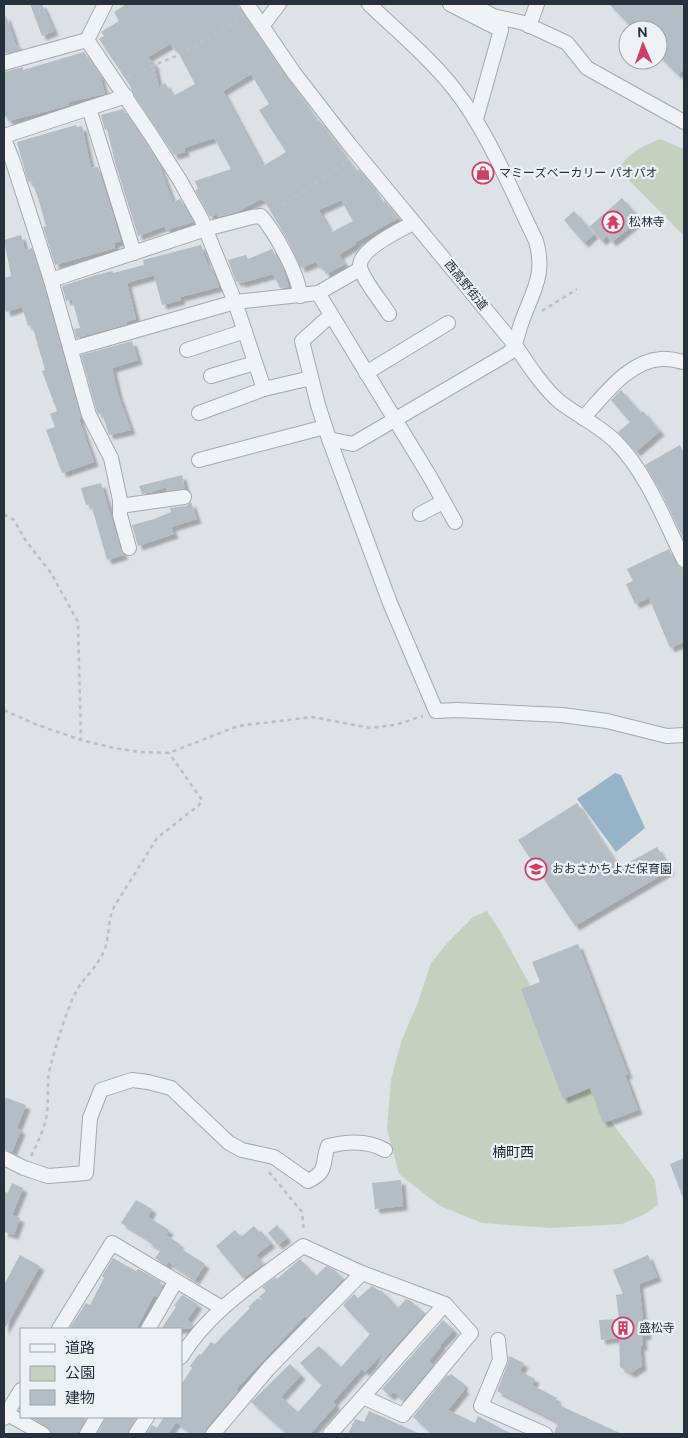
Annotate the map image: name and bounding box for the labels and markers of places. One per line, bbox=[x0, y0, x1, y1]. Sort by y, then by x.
shop icon: マミーズベーカリー パオパオ bbox=[471, 161, 495, 185]
place label: マミーズベーカリー パオパオ bbox=[499, 165, 658, 181]
temple icon: 松林寺 bbox=[601, 210, 625, 234]
place label: 松林寺 bbox=[629, 214, 665, 230]
school or university icon: おおさかちよだ保育園 bbox=[524, 857, 548, 881]
place label: おおさかちよだ保育園 bbox=[552, 861, 672, 877]
building icon: 盛松寺 bbox=[611, 1316, 635, 1340]
place label: 盛松寺 bbox=[639, 1320, 675, 1336]

